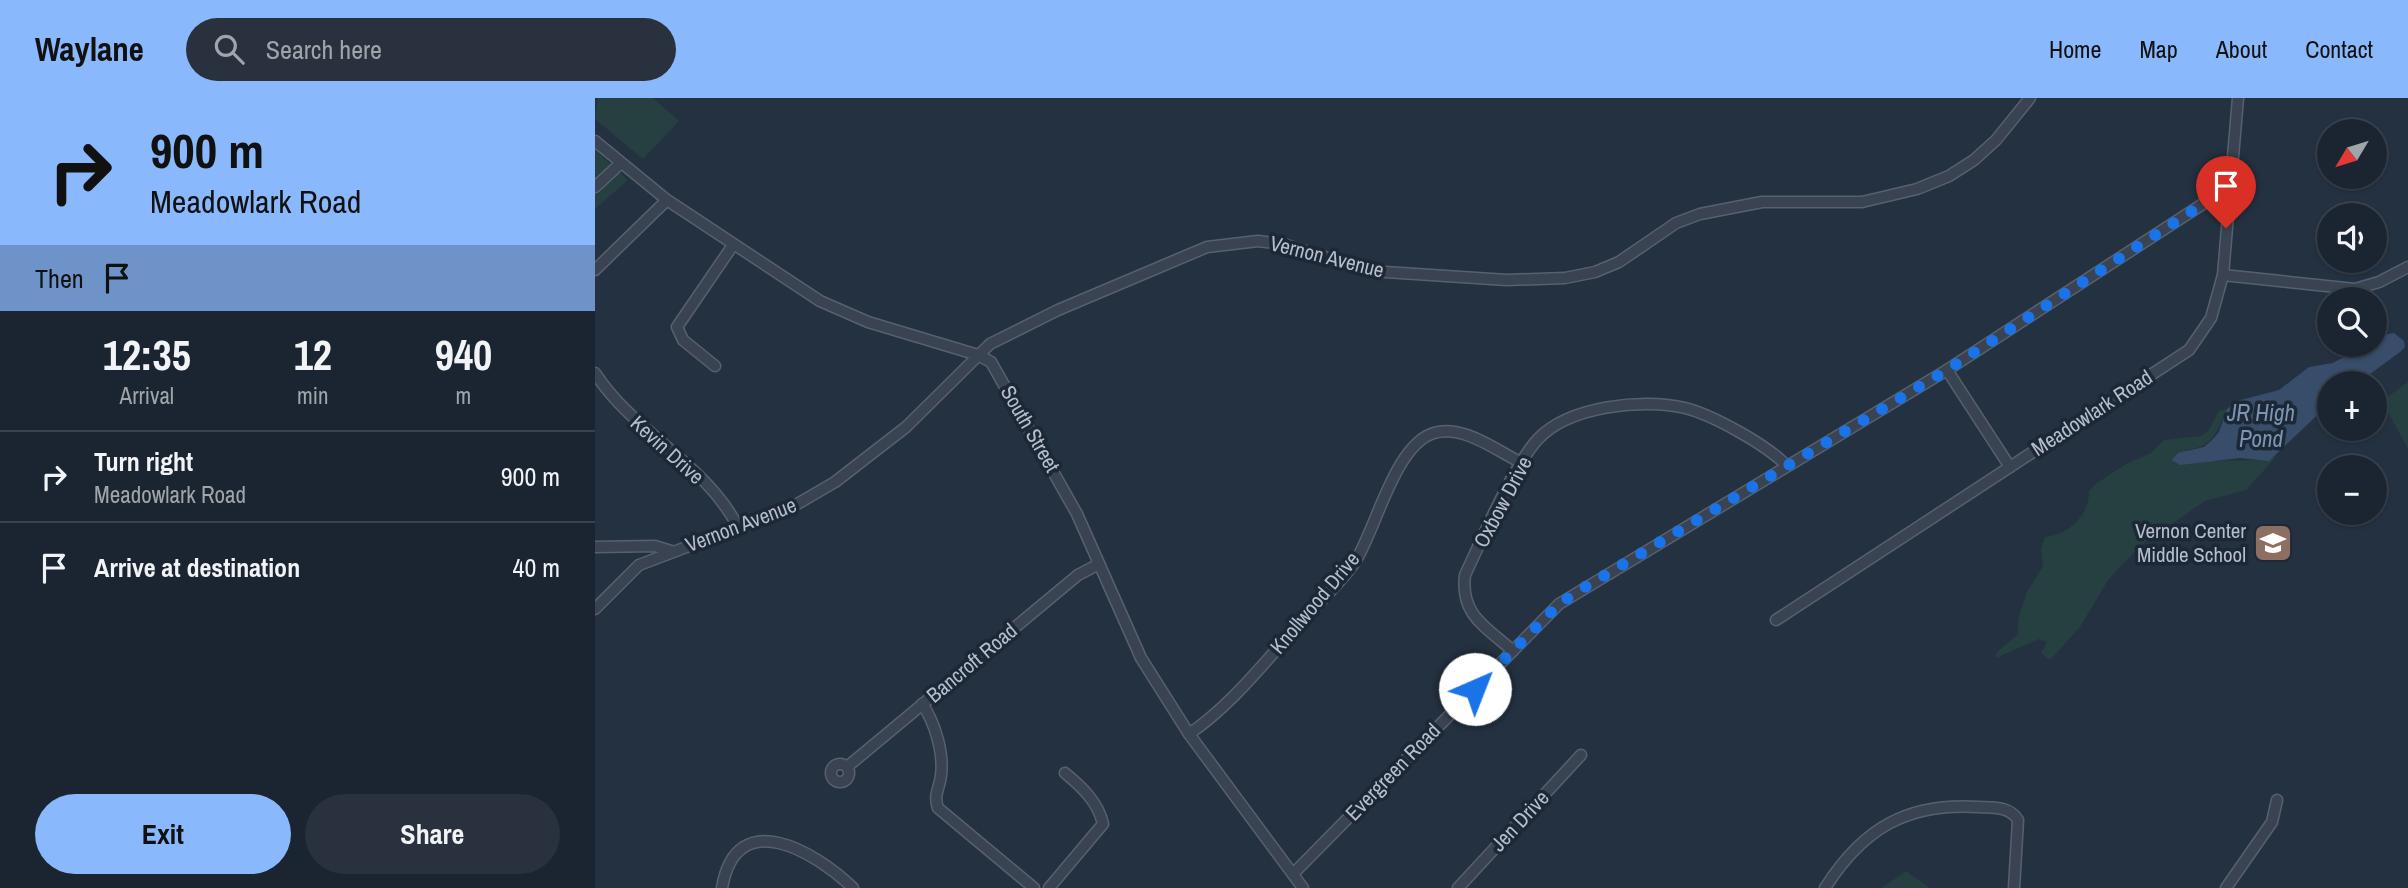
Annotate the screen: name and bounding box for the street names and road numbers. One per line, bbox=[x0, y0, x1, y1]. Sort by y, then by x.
street label: Vernon Avenue bbox=[1267, 228, 1387, 285]
street label: Meadowlark Road bbox=[2026, 363, 2158, 463]
street label: South Street bbox=[994, 380, 1067, 478]
street label: Kevin Drive bbox=[624, 409, 710, 491]
street label: Oxbow Drive bbox=[1466, 451, 1539, 553]
street label: Vernon Avenue bbox=[681, 490, 800, 559]
street label: Knollwood Drive bbox=[1263, 545, 1366, 660]
street label: Bancroft Road bbox=[920, 616, 1023, 709]
street label: Evergreen Road bbox=[1339, 716, 1447, 827]
street label: Jen Drive bbox=[1484, 784, 1555, 857]

